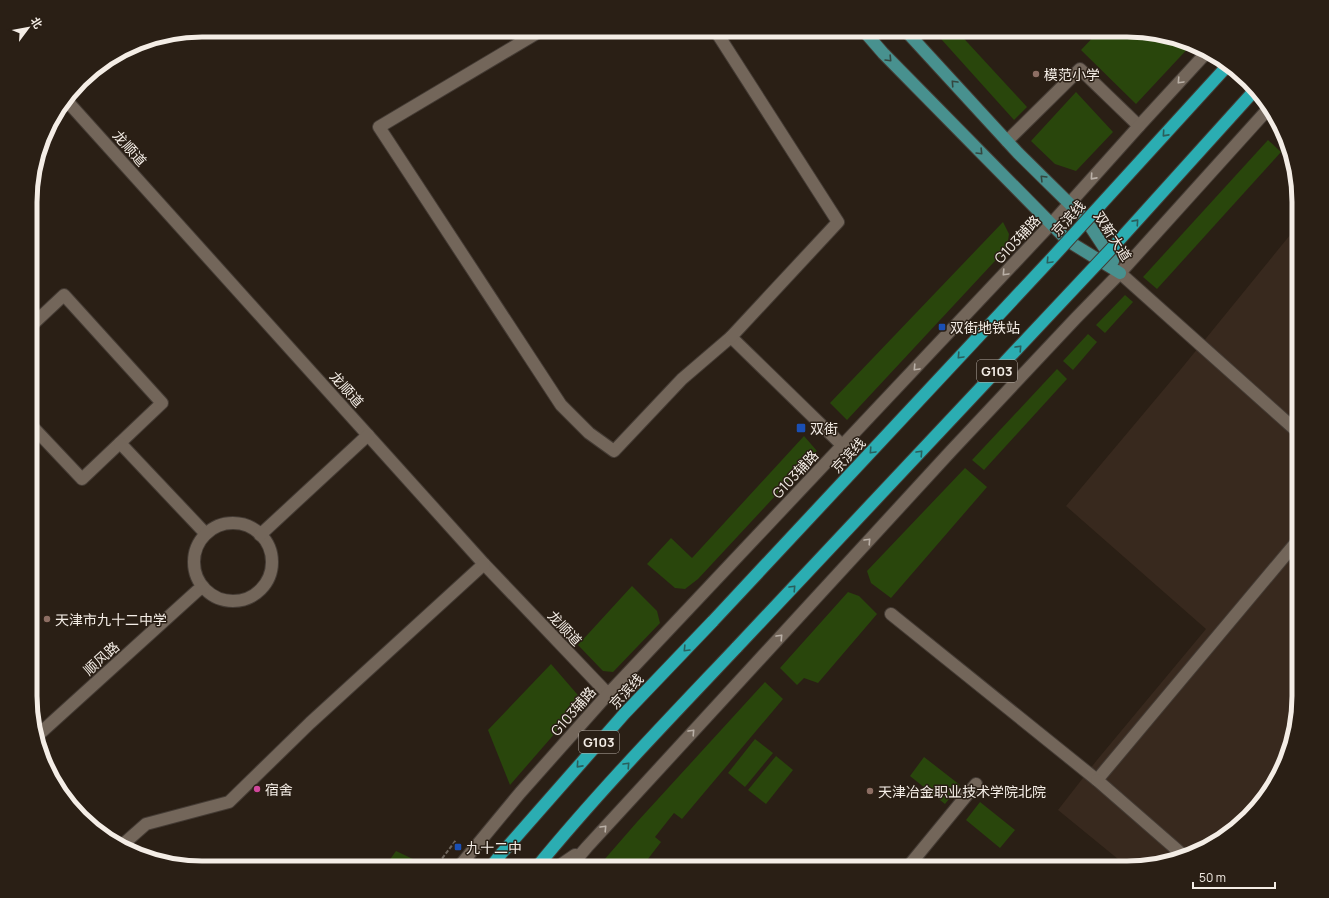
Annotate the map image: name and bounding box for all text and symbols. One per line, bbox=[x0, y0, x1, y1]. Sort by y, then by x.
north arrow bbox=[8, 8, 48, 48]
text: 北 bbox=[28, 14, 46, 31]
one-way arrow bbox=[884, 54, 892, 62]
place label: 模范小学 bbox=[1044, 65, 1100, 84]
marker: 模范小学 bbox=[1031, 69, 1041, 79]
one-way arrow bbox=[1178, 76, 1185, 84]
one-way arrow bbox=[951, 80, 959, 88]
street label: 龙顺道 bbox=[109, 126, 151, 170]
one-way arrow bbox=[1162, 129, 1170, 137]
one-way arrow bbox=[975, 147, 983, 155]
one-way arrow bbox=[1090, 172, 1098, 180]
one-way arrow bbox=[1040, 175, 1048, 183]
street label: 京滨线 bbox=[1047, 196, 1089, 240]
street label: 双新大道 bbox=[1090, 207, 1136, 265]
street label: G103辅路 bbox=[990, 211, 1044, 267]
one-way arrow bbox=[1131, 219, 1139, 227]
one-way arrow bbox=[1046, 256, 1054, 264]
one-way arrow bbox=[1002, 268, 1010, 276]
place label: 双街地铁站 bbox=[950, 318, 1020, 337]
marker: 双街地铁站 bbox=[937, 322, 947, 332]
one-way arrow bbox=[1014, 345, 1022, 353]
one-way arrow bbox=[957, 351, 965, 359]
road number: G103 bbox=[977, 360, 1017, 382]
one-way arrow bbox=[914, 363, 921, 370]
street label: 龙顺道 bbox=[326, 367, 368, 411]
place label: 双街 bbox=[810, 419, 838, 438]
marker: 双街 bbox=[795, 422, 807, 434]
street label: 京滨线 bbox=[827, 433, 869, 477]
street label: G103辅路 bbox=[768, 446, 822, 502]
one-way arrow bbox=[869, 446, 876, 454]
one-way arrow bbox=[916, 450, 923, 458]
one-way arrow bbox=[864, 539, 871, 546]
one-way arrow bbox=[788, 585, 796, 593]
street label: 龙顺道 bbox=[544, 606, 586, 650]
place label: 天津市九十二中学 bbox=[55, 610, 167, 629]
marker: 天津市九十二中学 bbox=[42, 614, 52, 624]
one-way arrow bbox=[776, 634, 783, 642]
street label: 顺风路 bbox=[79, 637, 123, 679]
one-way arrow bbox=[683, 644, 691, 652]
street label: 京滨线 bbox=[605, 669, 647, 713]
street label: G103辅路 bbox=[546, 682, 600, 740]
one-way arrow bbox=[687, 730, 694, 737]
road number: G103 bbox=[579, 731, 619, 753]
one-way arrow bbox=[577, 761, 584, 768]
one-way arrow bbox=[622, 762, 629, 770]
place label: 宿舍 bbox=[265, 780, 293, 799]
place label: 天津冶金职业技术学院北院 bbox=[878, 782, 1046, 801]
marker: 宿舍 bbox=[252, 784, 262, 794]
marker: 天津冶金职业技术学院北院 bbox=[865, 786, 875, 796]
one-way arrow bbox=[599, 825, 607, 833]
place label: 九十二中 bbox=[466, 838, 522, 857]
marker: 九十二中 bbox=[453, 842, 463, 852]
scale bar bbox=[1193, 864, 1275, 890]
text: 50 m bbox=[1199, 869, 1226, 886]

